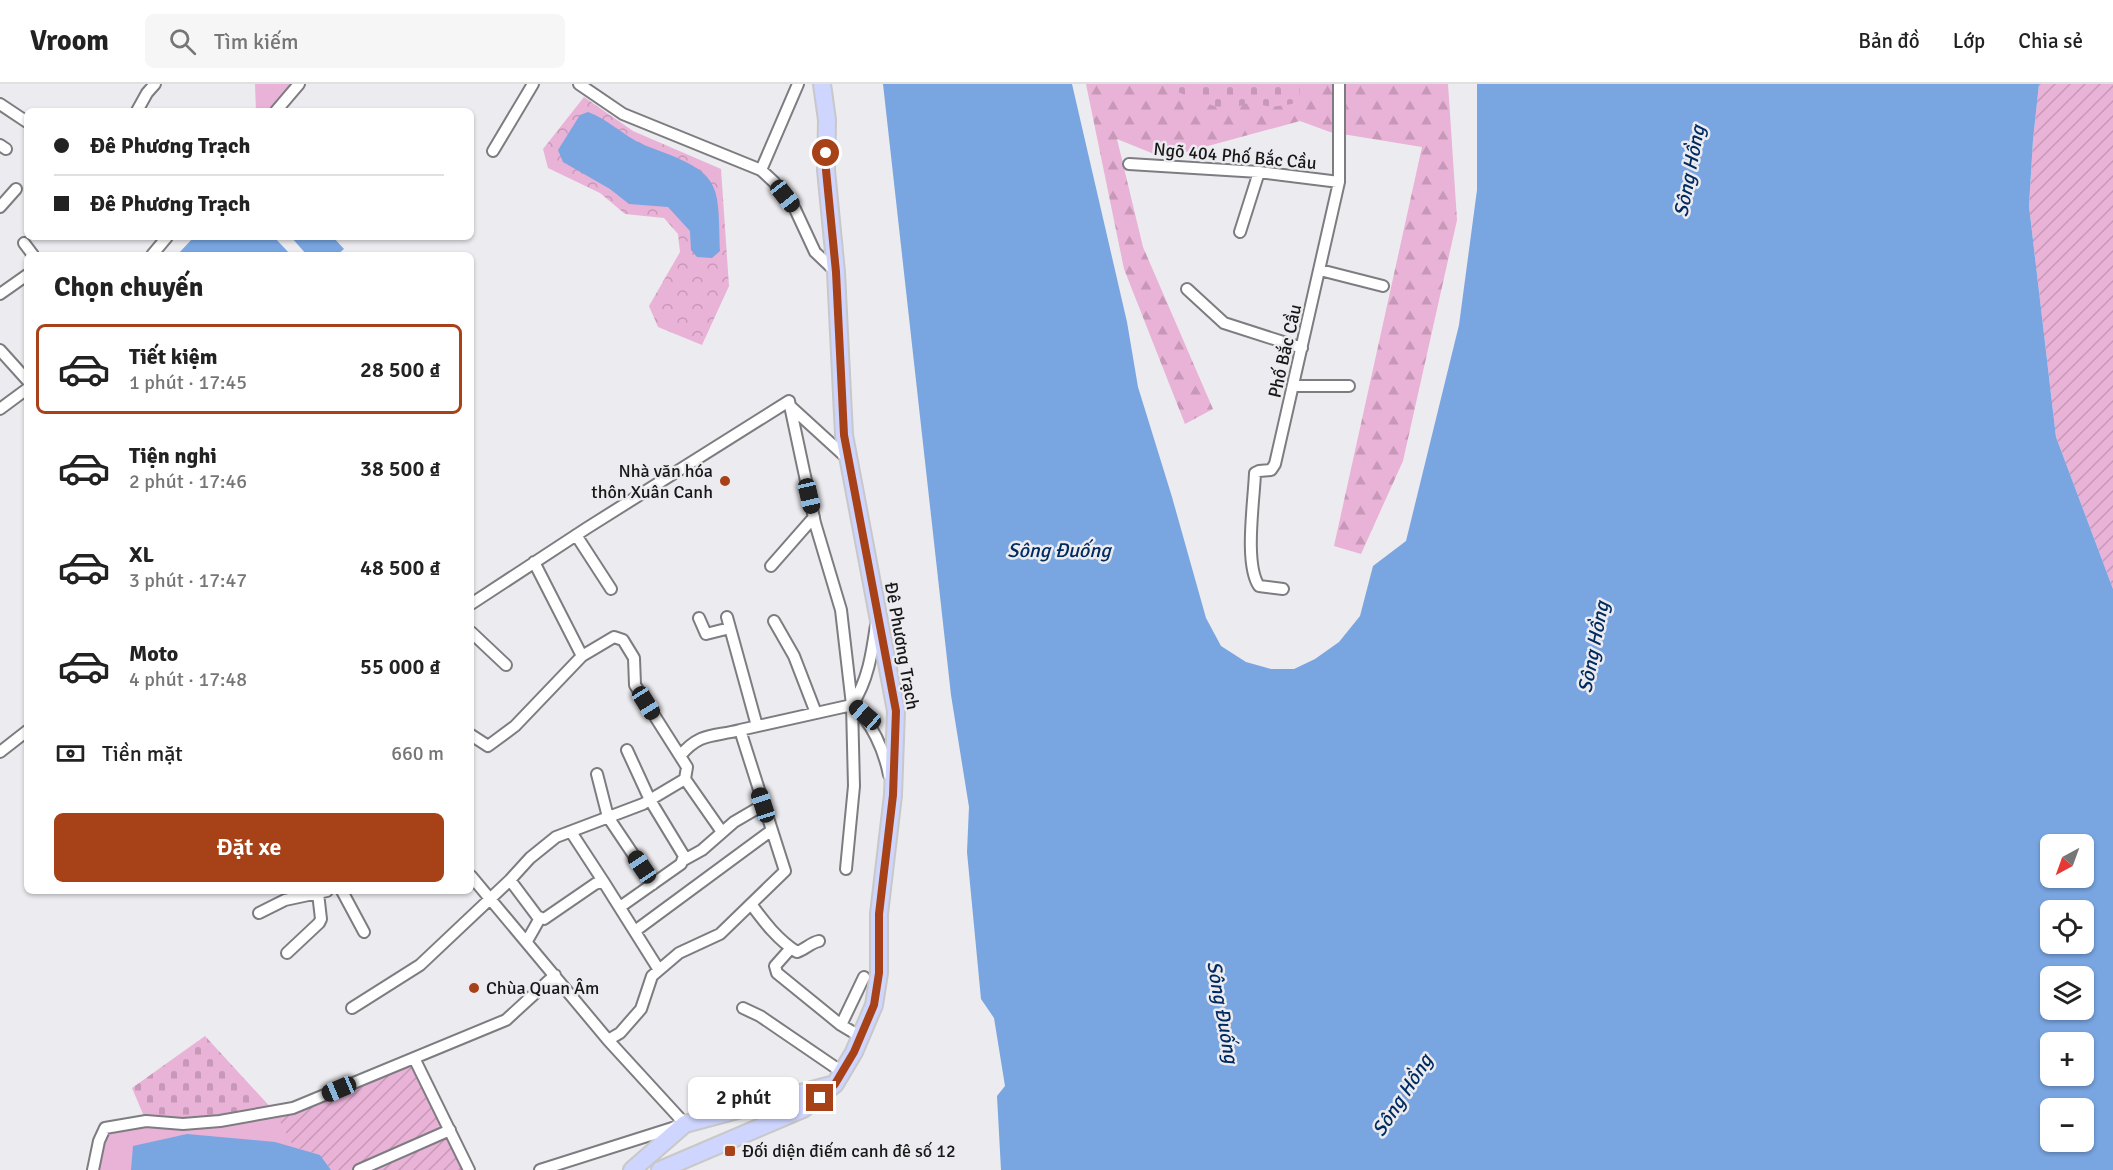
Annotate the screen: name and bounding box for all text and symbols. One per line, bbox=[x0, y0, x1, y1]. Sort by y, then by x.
search box bbox=[145, 14, 565, 68]
text: Vroom bbox=[30, 24, 109, 58]
icon: search bbox=[166, 25, 199, 58]
text: Tìm kiếm bbox=[214, 28, 298, 55]
text: Bản đồ bbox=[1858, 28, 1920, 54]
text: Lớp bbox=[1953, 28, 1985, 54]
text: Chia sẻ bbox=[2018, 28, 2083, 54]
water label: Sông Hồng bbox=[1668, 122, 1711, 219]
text: Đê Phương Trạch bbox=[90, 132, 250, 159]
street label: Ngõ 404 Phố Bắc Cầu bbox=[1153, 138, 1317, 174]
route start bbox=[812, 139, 839, 166]
car bbox=[767, 176, 803, 216]
text: Đê Phương Trạch bbox=[90, 190, 250, 217]
text: Chọn chuyến bbox=[54, 271, 203, 304]
street label: Phố Bắc Cầu bbox=[1264, 302, 1306, 400]
icon: car bbox=[57, 342, 111, 396]
text: Tiết kiệm bbox=[129, 343, 217, 370]
text: 28 500 ₫ bbox=[360, 356, 441, 383]
text: 1 phút · 17:45 bbox=[129, 370, 247, 395]
icon: car bbox=[57, 441, 111, 495]
text: Tiện nghi bbox=[129, 442, 217, 469]
text: 38 500 ₫ bbox=[360, 455, 441, 482]
place label: Nhà văn hóa thôn Xuân Canh bbox=[591, 460, 713, 503]
text: 2 phút · 17:46 bbox=[129, 469, 247, 494]
marker: Nhà văn hóa thôn Xuân Canh bbox=[718, 474, 732, 488]
car bbox=[796, 476, 822, 516]
water label: Sông Đuống bbox=[1007, 538, 1112, 563]
icon: car bbox=[57, 540, 111, 594]
text: XL bbox=[129, 541, 154, 568]
text: 48 500 ₫ bbox=[360, 554, 441, 581]
text: 3 phút · 17:47 bbox=[129, 568, 247, 593]
street label: Đê Phương Trạch bbox=[880, 580, 924, 712]
water label: Sông Hồng bbox=[1572, 598, 1615, 695]
icon: car bbox=[57, 639, 111, 693]
text: Moto bbox=[129, 640, 178, 667]
text: 55 000 ₫ bbox=[360, 653, 441, 680]
text: 4 phút · 17:48 bbox=[129, 667, 247, 692]
car bbox=[629, 683, 663, 723]
car bbox=[846, 696, 884, 734]
icon: cash bbox=[54, 737, 87, 770]
text: Tiền mặt bbox=[102, 740, 183, 767]
text: 660 m bbox=[391, 741, 444, 766]
car bbox=[749, 785, 777, 825]
button: Đặt xe bbox=[54, 813, 444, 882]
north arrow bbox=[2040, 834, 2094, 888]
map controls bbox=[2040, 834, 2094, 1152]
car bbox=[624, 847, 660, 887]
button: locate bbox=[2040, 900, 2094, 954]
water label: Sông Đuống bbox=[1201, 959, 1244, 1067]
button: layers bbox=[2040, 966, 2094, 1020]
place label: Chùa Quan Âm bbox=[486, 977, 599, 999]
marker: Chùa Quan Âm bbox=[467, 981, 481, 995]
button: + bbox=[2040, 1032, 2094, 1086]
water label: Sông Hồng bbox=[1367, 1048, 1439, 1141]
car bbox=[319, 1074, 359, 1104]
callout: 2 phút bbox=[688, 1077, 799, 1119]
route end bbox=[806, 1084, 833, 1111]
text: 2 phút bbox=[716, 1085, 771, 1110]
button: − bbox=[2040, 1098, 2094, 1152]
place label: Đối diện điếm canh đê số 12 bbox=[742, 1140, 956, 1162]
marker: Đối diện điếm canh đê số 12 bbox=[723, 1144, 737, 1158]

